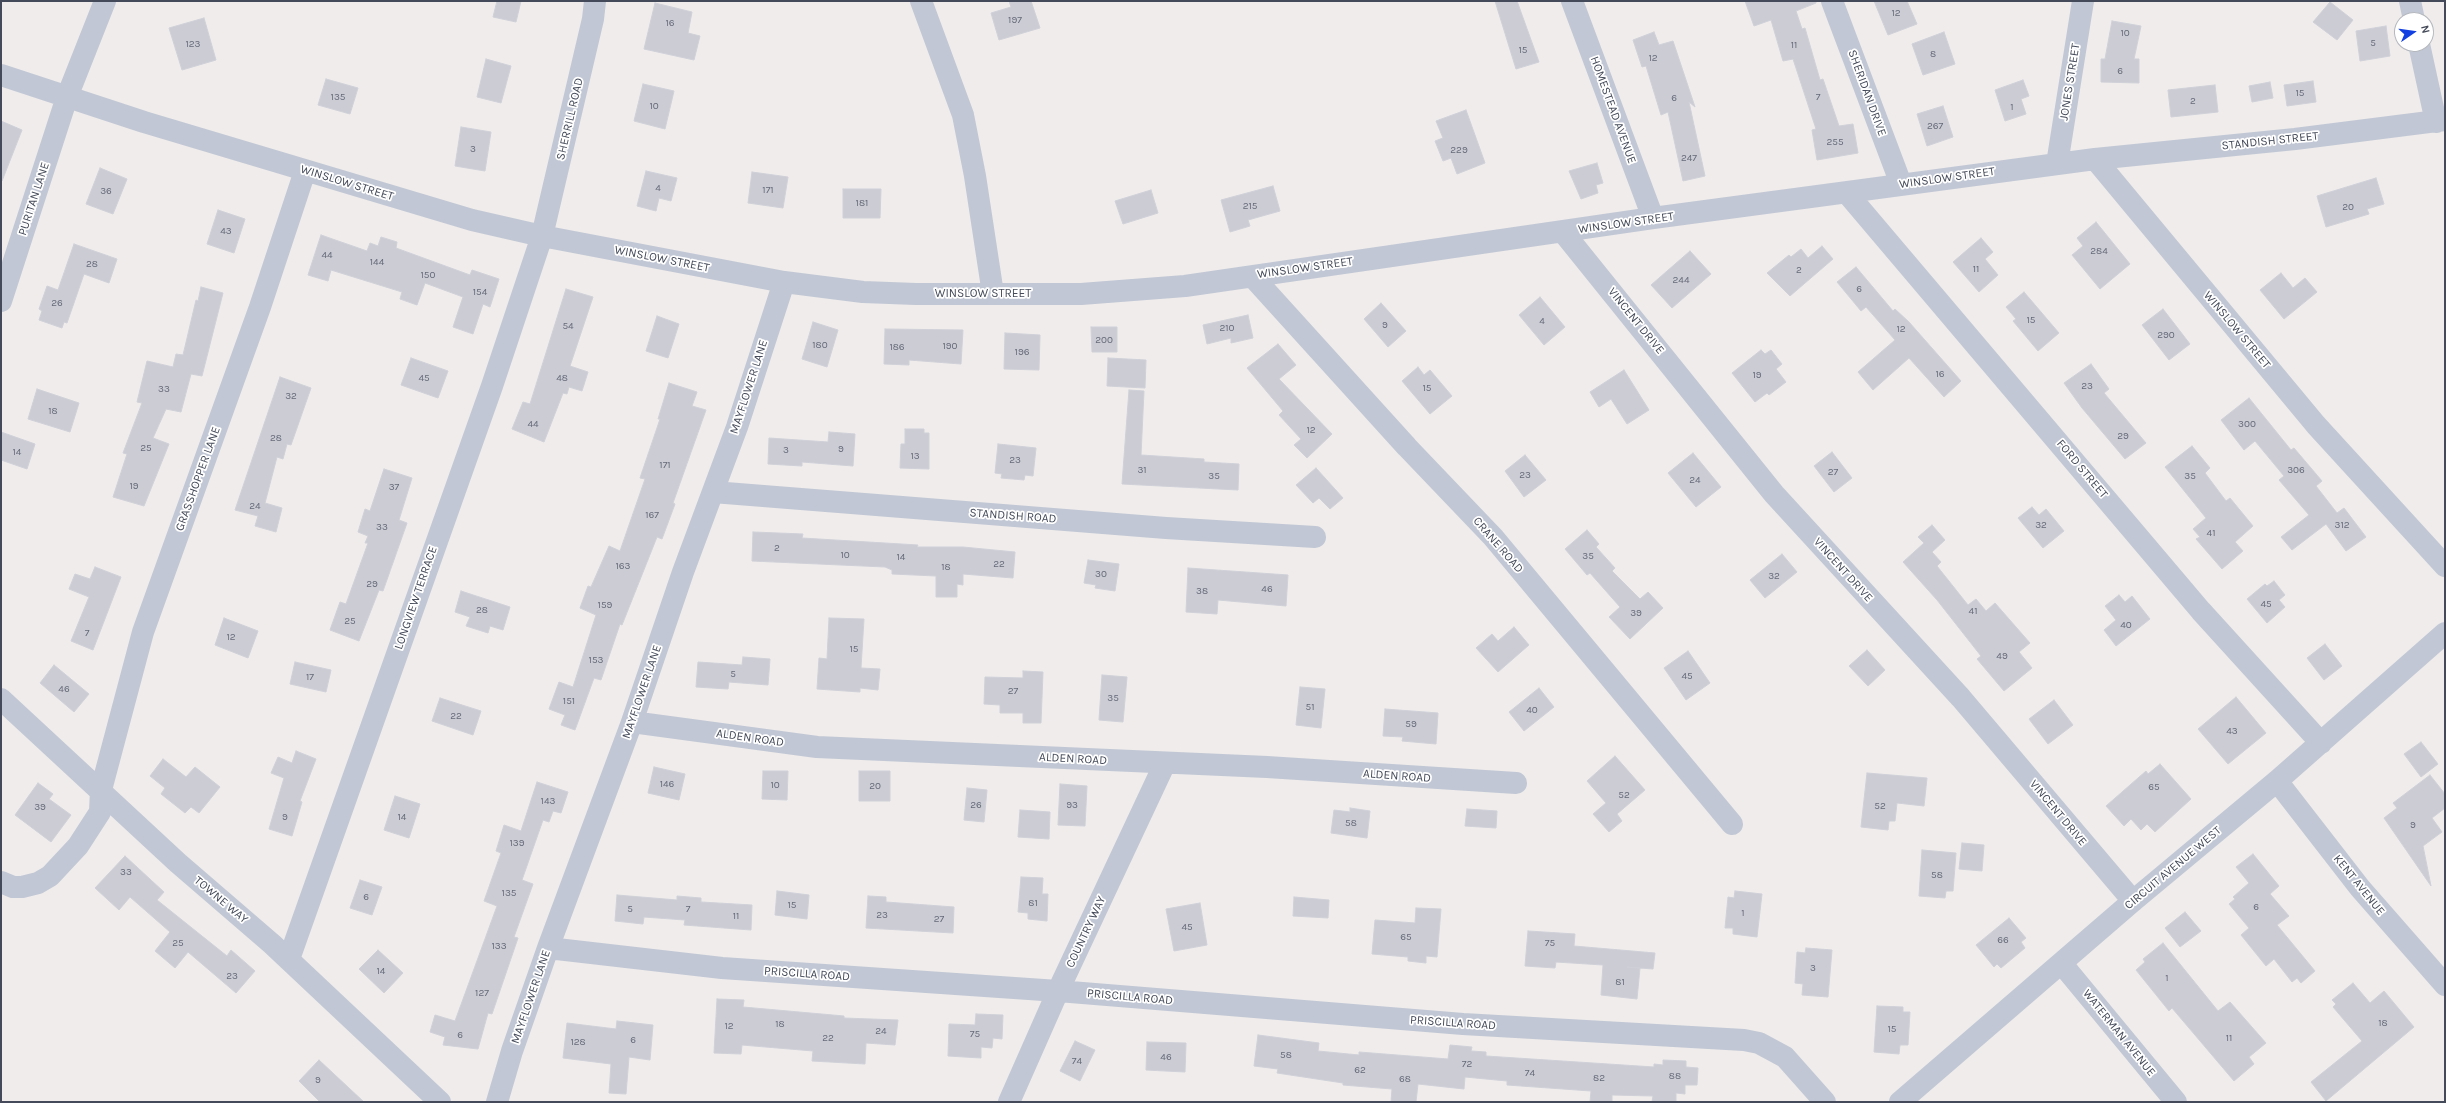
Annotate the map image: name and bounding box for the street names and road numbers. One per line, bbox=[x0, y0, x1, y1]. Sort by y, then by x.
street label: JONES STREET bbox=[2057, 42, 2083, 122]
street label: SHERIDAN DRIVE bbox=[1845, 48, 1889, 138]
street label: HOMESTEAD AVENUE bbox=[1587, 54, 1639, 166]
street label: SHERRILL ROAD bbox=[554, 76, 586, 162]
street label: STANDISH STREET bbox=[2221, 129, 2319, 153]
street label: PURITAN LANE bbox=[15, 161, 53, 237]
street label: WINSLOW STREET bbox=[299, 162, 395, 204]
street label: WINSLOW STREET bbox=[1898, 164, 1996, 192]
street label: WINSLOW STREET bbox=[1577, 209, 1675, 237]
street label: WINSLOW STREET bbox=[613, 243, 711, 275]
street label: WINSLOW STREET bbox=[1256, 254, 1354, 282]
street label: VINCENT DRIVE bbox=[1605, 285, 1667, 357]
street label: WINSLOW STREET bbox=[935, 287, 1031, 301]
street label: WINSLOW STREET bbox=[2200, 288, 2274, 372]
street label: MAYFLOWER LANE bbox=[727, 338, 771, 436]
street label: GRASSHOPPER LANE bbox=[172, 425, 224, 533]
street label: FORD STREET bbox=[2053, 437, 2111, 501]
street label: STANDISH ROAD bbox=[969, 506, 1057, 526]
street label: CRANE ROAD bbox=[1470, 514, 1526, 576]
street label: VINCENT DRIVE bbox=[1810, 535, 1876, 605]
street label: LONGVIEW TERRACE bbox=[392, 545, 440, 651]
street label: MAYFLOWER LANE bbox=[619, 643, 665, 741]
street label: ALDEN ROAD bbox=[715, 726, 785, 750]
street label: ALDEN ROAD bbox=[1039, 750, 1107, 768]
street label: ALDEN ROAD bbox=[1363, 766, 1431, 786]
street label: VINCENT DRIVE bbox=[2026, 777, 2090, 849]
street label: CIRCUIT AVENUE WEST bbox=[2122, 823, 2224, 913]
street label: KENT AVENUE bbox=[2330, 852, 2388, 918]
street label: TOWNE WAY bbox=[191, 873, 251, 927]
street label: COUNTRY WAY bbox=[1063, 894, 1109, 970]
street label: MAYFLOWER LANE bbox=[508, 948, 554, 1046]
street label: PRISCILLA ROAD bbox=[764, 964, 850, 984]
street label: PRISCILLA ROAD bbox=[1086, 986, 1174, 1008]
street label: WATERMAN AVENUE bbox=[2079, 987, 2159, 1079]
street label: PRISCILLA ROAD bbox=[1410, 1013, 1496, 1033]

